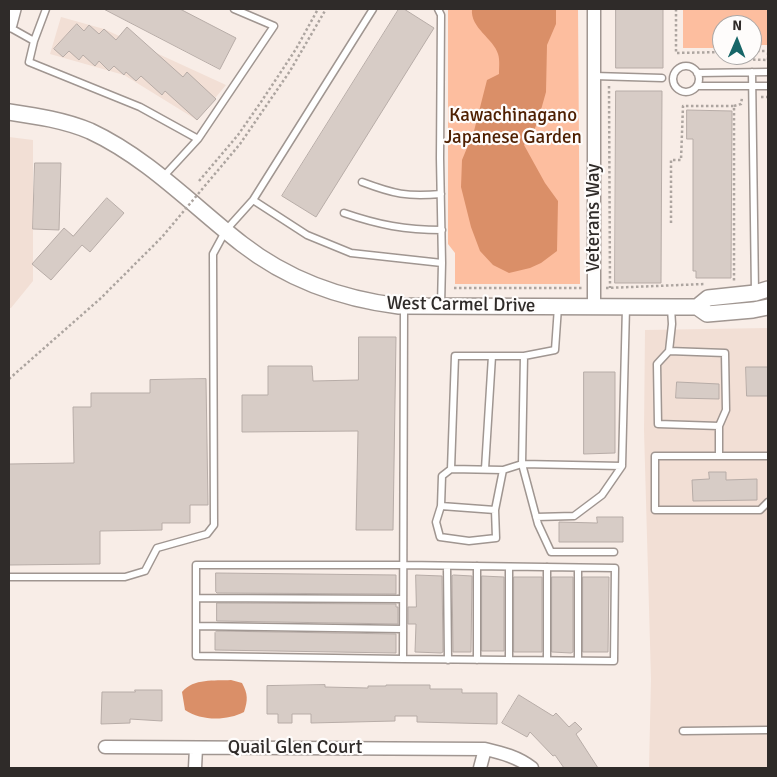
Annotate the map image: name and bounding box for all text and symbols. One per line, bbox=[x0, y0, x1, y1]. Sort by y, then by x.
north arrow bbox=[712, 15, 762, 65]
text: N bbox=[732, 17, 742, 34]
park label: Kawachinagano Japanese Garden bbox=[444, 105, 582, 149]
street label: Veterans Way bbox=[583, 164, 605, 272]
street label: West Carmel Drive bbox=[386, 292, 536, 318]
street label: Quail Glen Court bbox=[228, 737, 362, 759]

